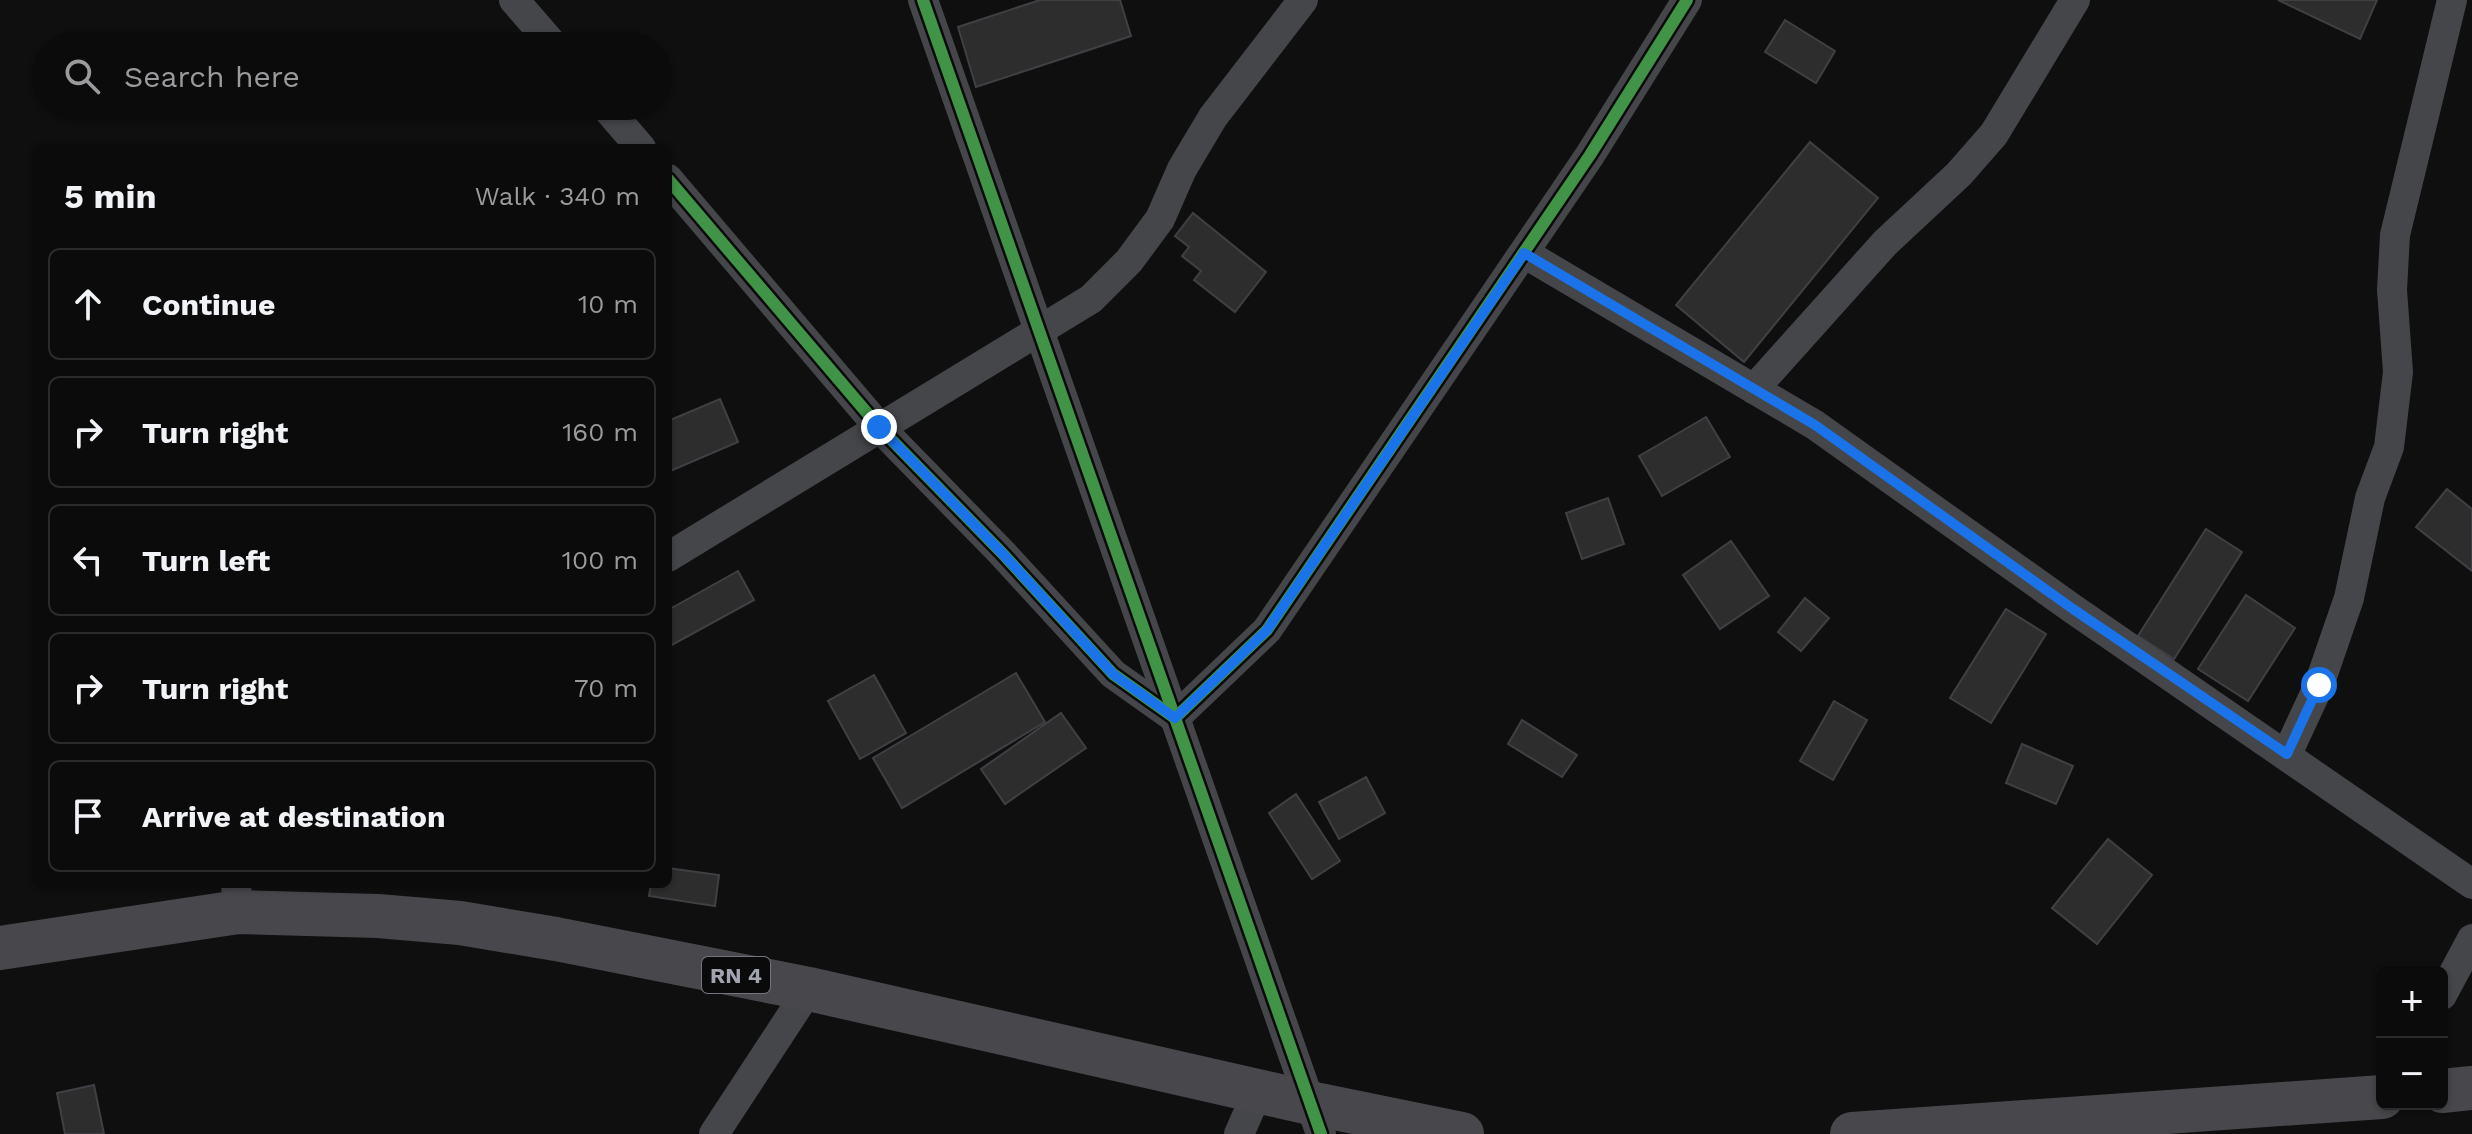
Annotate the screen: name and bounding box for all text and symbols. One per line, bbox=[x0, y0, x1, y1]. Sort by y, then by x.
search box bbox=[32, 32, 672, 120]
icon: search bbox=[60, 54, 104, 98]
text: Search here bbox=[124, 59, 300, 94]
text: 5 min bbox=[64, 176, 157, 216]
text: Walk · 340 m bbox=[475, 181, 640, 211]
icon: ahead bbox=[66, 282, 110, 326]
text: Continue bbox=[142, 287, 275, 322]
text: 10 m bbox=[578, 289, 638, 319]
route end bbox=[861, 409, 897, 445]
icon: right bbox=[66, 410, 110, 454]
text: Turn right bbox=[142, 415, 288, 450]
text: 160 m bbox=[562, 417, 638, 447]
icon: left bbox=[66, 538, 110, 582]
text: Turn left bbox=[142, 543, 270, 578]
text: 100 m bbox=[562, 545, 638, 575]
icon: right bbox=[66, 666, 110, 710]
route start bbox=[2301, 667, 2337, 703]
text: Turn right bbox=[142, 671, 288, 706]
text: 70 m bbox=[574, 673, 638, 703]
icon: arrive bbox=[66, 794, 110, 838]
text: Arrive at destination bbox=[142, 799, 446, 834]
road number: RN 4 bbox=[702, 957, 770, 993]
map controls bbox=[2376, 966, 2448, 1110]
button: + bbox=[2376, 966, 2448, 1038]
button: − bbox=[2376, 1038, 2448, 1110]

